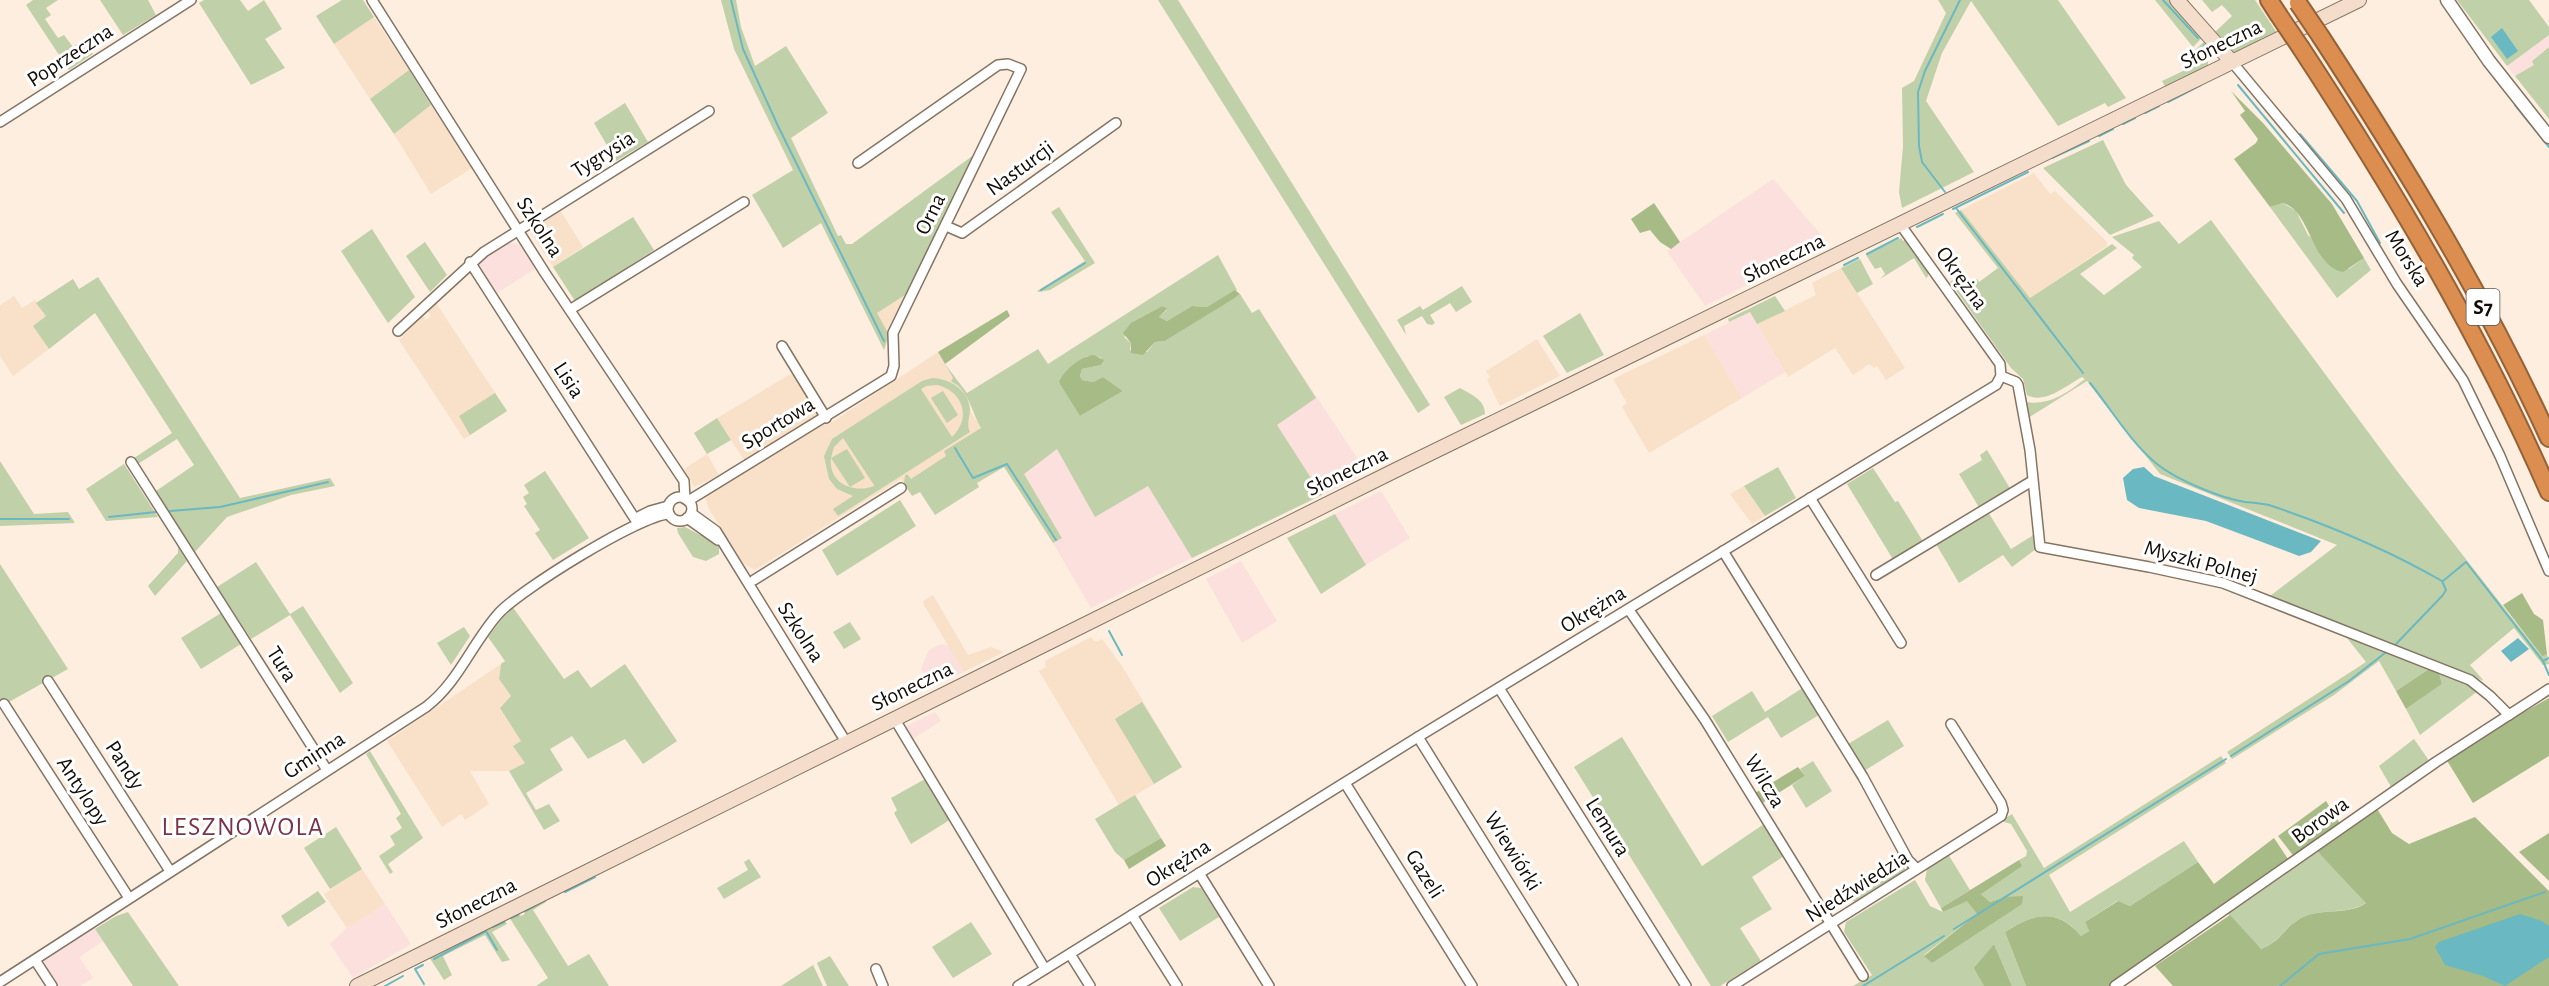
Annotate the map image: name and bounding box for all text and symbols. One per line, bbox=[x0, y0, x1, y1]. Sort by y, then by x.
street label: Słoneczna bbox=[2177, 15, 2265, 73]
street label: Poprzeczna bbox=[23, 19, 117, 91]
street label: Tygrysia bbox=[568, 126, 638, 182]
street label: Nasturcji bbox=[982, 136, 1058, 200]
street label: Orna bbox=[911, 190, 949, 238]
street label: Szkolna bbox=[513, 193, 567, 261]
street label: Morska bbox=[2381, 226, 2433, 290]
street label: Słoneczna bbox=[1740, 229, 1828, 287]
street label: Okrężna bbox=[1932, 242, 1992, 314]
road number: S7 bbox=[2466, 289, 2500, 325]
street label: Lisia bbox=[549, 358, 589, 402]
street label: Sportowa bbox=[738, 393, 818, 453]
street label: Słoneczna bbox=[1303, 442, 1391, 500]
street label: Myszki Polnej bbox=[2142, 536, 2260, 588]
street label: Okrężna bbox=[1557, 581, 1629, 637]
street label: Szkolna bbox=[774, 598, 828, 666]
street label: Tura bbox=[263, 642, 301, 686]
street label: Słoneczna bbox=[868, 657, 956, 715]
street label: Gminna bbox=[279, 727, 349, 783]
street label: Pandy bbox=[101, 737, 149, 794]
street label: Wilcza bbox=[1741, 750, 1789, 812]
street label: Antylopy bbox=[53, 753, 113, 830]
street label: Borowa bbox=[2287, 792, 2353, 848]
street label: Lemura bbox=[1582, 794, 1634, 860]
street label: Wiewiórki bbox=[1480, 808, 1546, 894]
district label: LESZNOWOLA bbox=[162, 814, 324, 840]
street label: Okrężna bbox=[1142, 835, 1214, 891]
street label: Gazeli bbox=[1402, 846, 1448, 902]
street label: Niedźwiedzia bbox=[1801, 846, 1913, 926]
street label: Słoneczna bbox=[432, 873, 520, 933]

